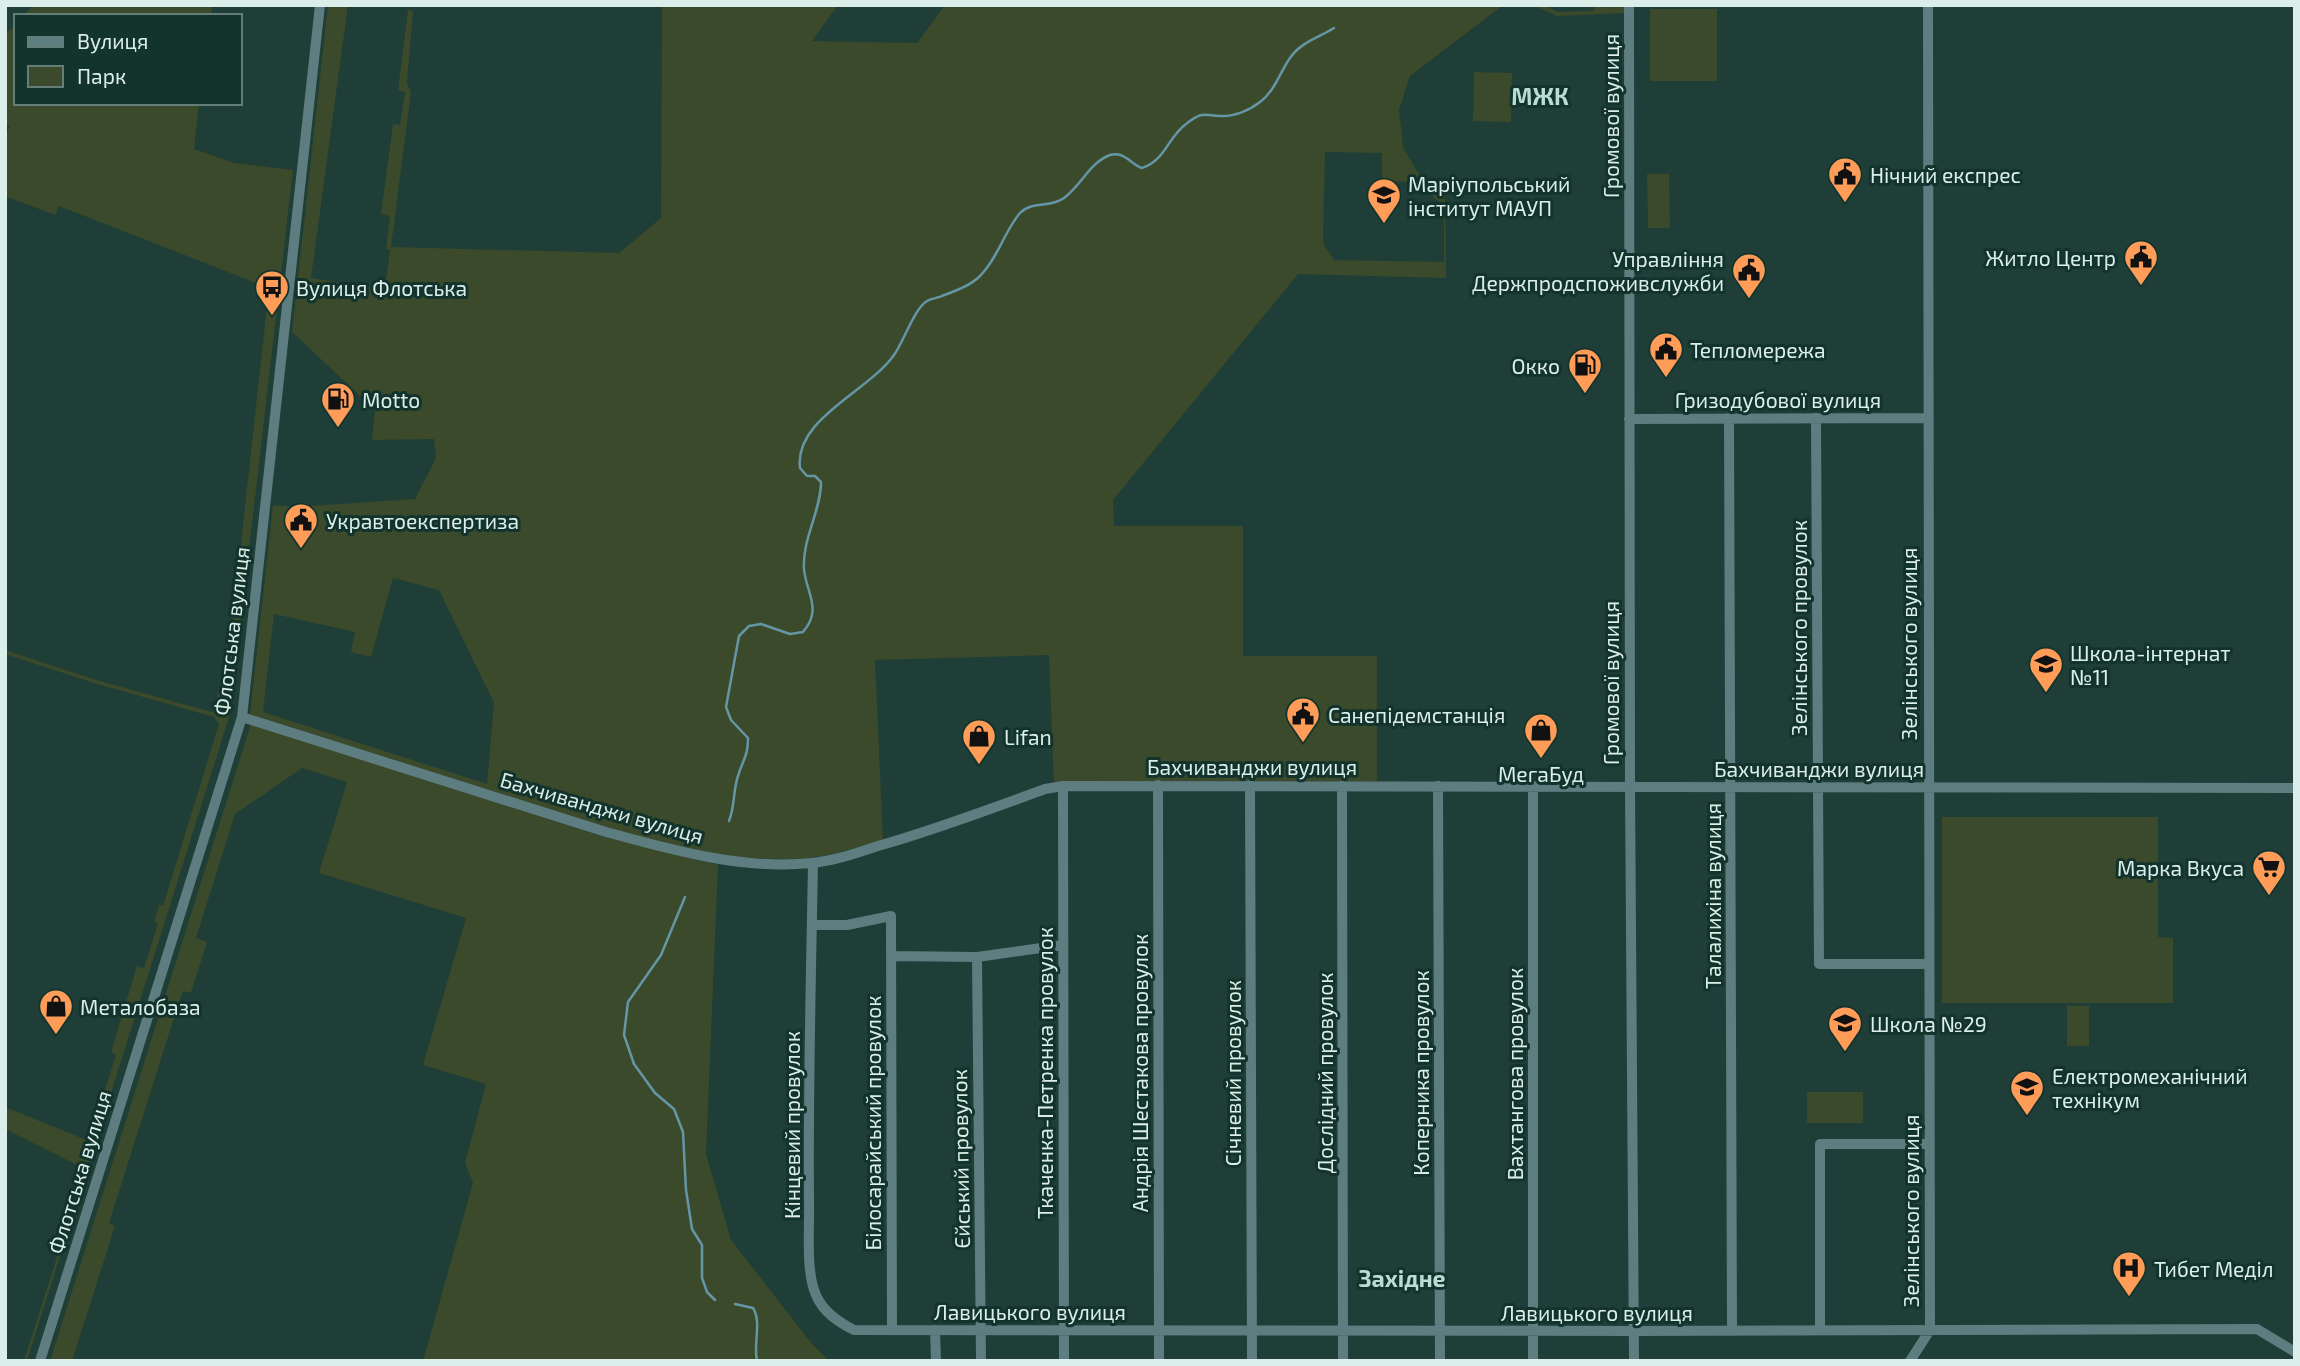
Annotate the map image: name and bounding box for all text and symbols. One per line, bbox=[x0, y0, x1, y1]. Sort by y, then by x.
legend bbox=[14, 14, 242, 105]
text: Вулиця bbox=[77, 28, 148, 54]
street label: Громової вулиця bbox=[1598, 34, 1624, 198]
text: Парк bbox=[77, 63, 126, 88]
district label: МЖК bbox=[1511, 82, 1569, 110]
public building icon: Нічний експрес bbox=[1826, 155, 1864, 204]
place label: Нічний експрес bbox=[1870, 162, 2021, 187]
place label: Маріупольський інститут МАУП bbox=[1408, 171, 1570, 221]
school or university icon: Маріупольський інститут МАУП bbox=[1365, 176, 1403, 225]
public building icon: Житло Центр bbox=[2122, 238, 2160, 287]
place label: Житло Центр bbox=[1985, 245, 2116, 270]
place label: Управління Держпродспоживслужби bbox=[1472, 246, 1724, 296]
public building icon: Управління Держпродспоживслужби bbox=[1730, 251, 1768, 300]
bus stop icon: Вулиця Флотська bbox=[253, 268, 291, 317]
place label: Вулиця Флотська bbox=[296, 275, 467, 301]
public building icon: Тепломережа bbox=[1647, 330, 1685, 379]
place label: Тепломережа bbox=[1690, 337, 1826, 362]
fuel station icon: Окко bbox=[1566, 346, 1604, 395]
place label: Окко bbox=[1512, 353, 1560, 378]
fuel station icon: Motto bbox=[319, 380, 357, 429]
place label: Motto bbox=[362, 387, 420, 412]
street label: Гризодубової вулиця bbox=[1675, 387, 1881, 413]
public building icon: Укравтоекспертиза bbox=[282, 501, 320, 550]
place label: Укравтоекспертиза bbox=[326, 508, 519, 533]
street label: Зелінського провулок bbox=[1786, 520, 1812, 736]
street label: Флотська вулиця bbox=[208, 545, 255, 717]
street label: Зелінського вулиця bbox=[1896, 548, 1922, 740]
street label: Громової вулиця bbox=[1598, 601, 1624, 765]
place label: Школа-інтернат №11 bbox=[2070, 640, 2231, 689]
school or university icon: Школа-інтернат №11 bbox=[2027, 645, 2065, 694]
public building icon: Санепідемстанція bbox=[1284, 695, 1322, 744]
place label: Санепідемстанція bbox=[1328, 702, 1505, 727]
shop icon: МегаБуд bbox=[1522, 711, 1560, 760]
shop icon: Lifan bbox=[960, 717, 998, 766]
place label: Lifan bbox=[1004, 724, 1052, 749]
street label: Бахчиванджи вулиця bbox=[1147, 754, 1357, 780]
street label: Бахчиванджи вулиця bbox=[1714, 756, 1924, 782]
place label: МегаБуд bbox=[1498, 761, 1584, 787]
street label: Бахчиванджи вулиця bbox=[497, 766, 706, 849]
street label: Талалихіна вулиця bbox=[1700, 803, 1726, 989]
supermarket icon: Марка Вкуса bbox=[2250, 848, 2288, 897]
place label: Марка Вкуса bbox=[2117, 855, 2244, 881]
street label: Ткаченка-Петренка провулок bbox=[1032, 927, 1058, 1219]
street label: Андрія Шестакова провулок bbox=[1127, 934, 1153, 1212]
street label: Вахтангова провулок bbox=[1502, 968, 1528, 1180]
street label: Коперника провулок bbox=[1408, 970, 1434, 1176]
street label: Дослідний провулок bbox=[1312, 972, 1338, 1174]
street label: Січневий провулок bbox=[1220, 980, 1246, 1166]
shop icon: Металобаза bbox=[37, 987, 75, 1036]
place label: Металобаза bbox=[80, 994, 201, 1019]
street label: Білосарайський провулок bbox=[860, 996, 886, 1250]
school or university icon: Школа №29 bbox=[1826, 1004, 1864, 1053]
place label: Школа №29 bbox=[1870, 1011, 1987, 1036]
street label: Кінцевий провулок bbox=[779, 1031, 805, 1219]
place label: Електромеханічний технікум bbox=[2052, 1063, 2248, 1113]
school or university icon: Електромеханічний технікум bbox=[2008, 1068, 2046, 1117]
street label: Єйський провулок bbox=[946, 1069, 975, 1249]
street label: Флотська вулиця bbox=[42, 1087, 117, 1257]
street label: Зелінського вулиця bbox=[1898, 1115, 1924, 1307]
hospital icon: Тибет Меділ bbox=[2110, 1249, 2148, 1298]
place label: Тибет Меділ bbox=[2154, 1256, 2274, 1281]
district label: Західне bbox=[1358, 1264, 1446, 1292]
street label: Лавицького вулиця bbox=[934, 1299, 1126, 1325]
street label: Лавицького вулиця bbox=[1501, 1300, 1693, 1326]

